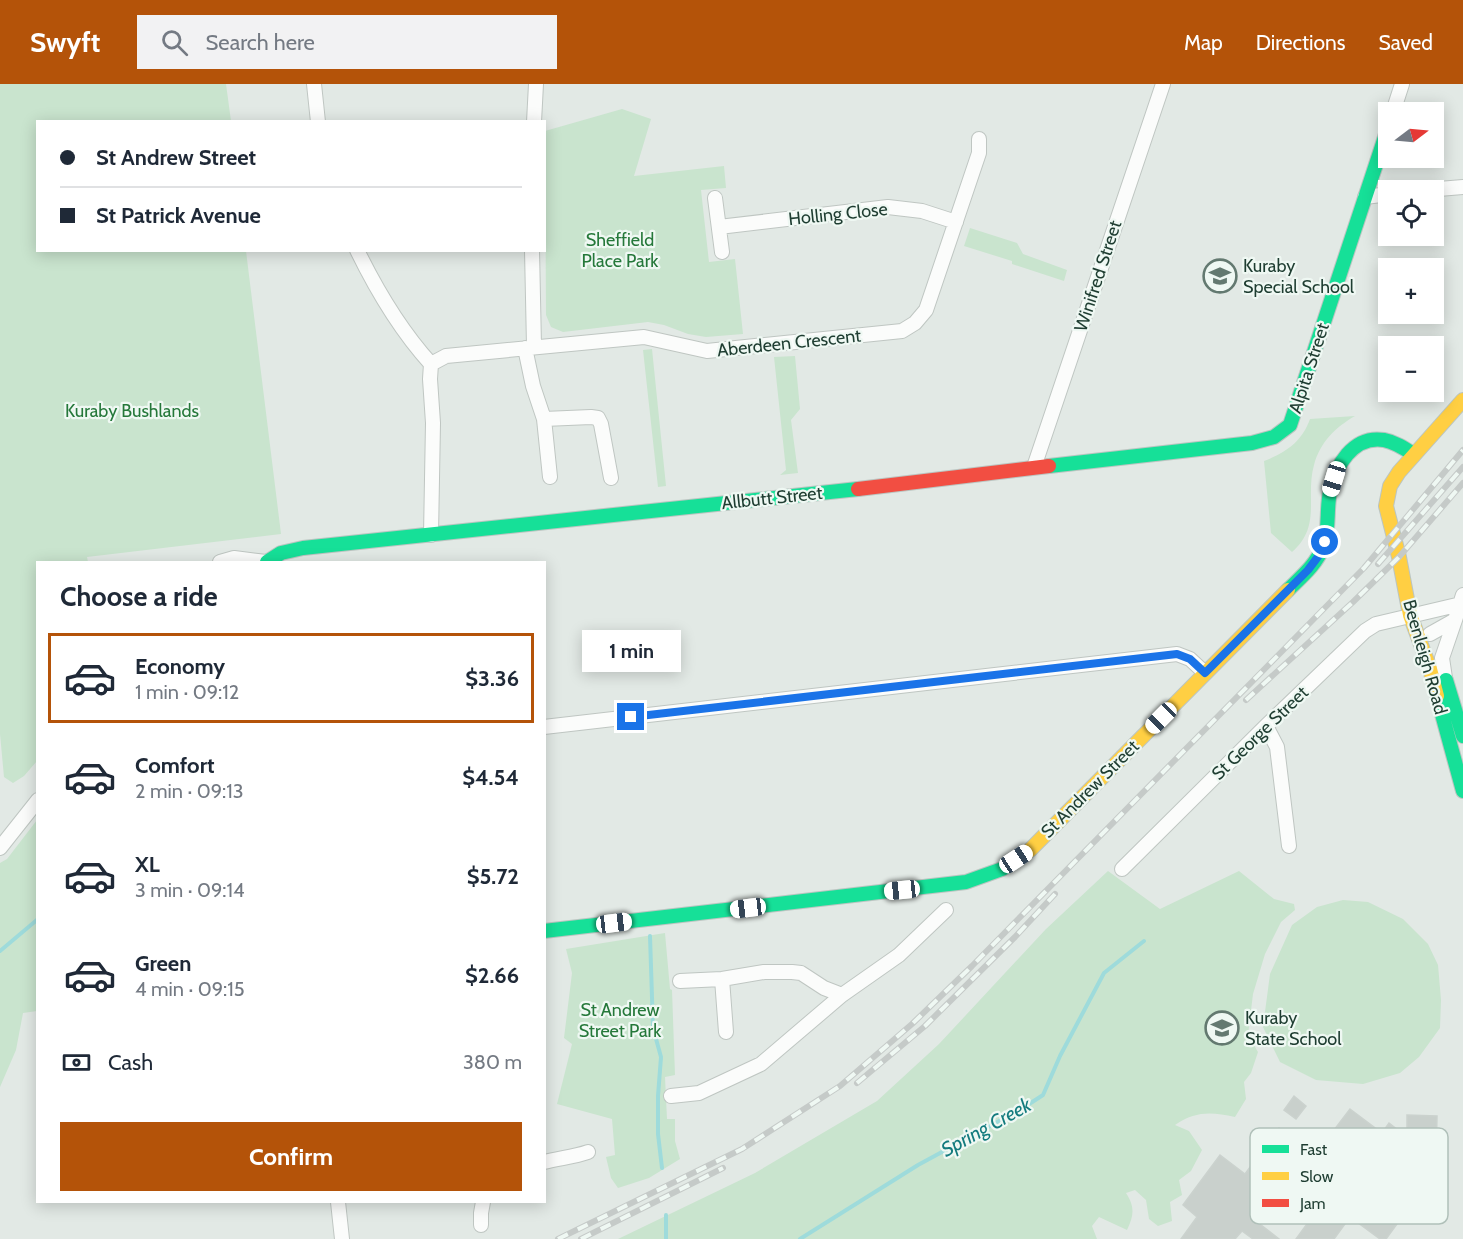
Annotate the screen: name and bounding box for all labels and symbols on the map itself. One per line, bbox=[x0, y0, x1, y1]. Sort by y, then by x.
north arrow bbox=[1378, 102, 1444, 168]
street label: Holling Close bbox=[787, 198, 889, 230]
street label: Winifred Street bbox=[1070, 218, 1126, 334]
park label: Sheffield Place Park bbox=[582, 229, 659, 272]
place label: Kuraby Special School bbox=[1243, 255, 1355, 298]
school or university icon: Kuraby Special School bbox=[1202, 258, 1238, 294]
street label: Alpita Street bbox=[1284, 320, 1334, 416]
street label: Aberdeen Crescent bbox=[716, 325, 862, 361]
park label: Kuraby Bushlands bbox=[65, 400, 199, 422]
car bbox=[1320, 459, 1348, 499]
street label: Allbutt Street bbox=[720, 482, 824, 514]
route start bbox=[1311, 528, 1338, 555]
street label: Beenleigh Road bbox=[1398, 597, 1452, 717]
callout: 1 min bbox=[582, 630, 680, 672]
street label: St George Street bbox=[1207, 681, 1313, 785]
car bbox=[1142, 699, 1180, 737]
route end bbox=[617, 703, 644, 730]
street label: St Andrew Street bbox=[1036, 735, 1144, 843]
car bbox=[996, 842, 1036, 876]
car bbox=[883, 879, 921, 901]
car bbox=[729, 897, 767, 919]
car bbox=[595, 912, 633, 934]
park label: St Andrew Street Park bbox=[579, 999, 662, 1042]
place label: Kuraby State School bbox=[1245, 1007, 1342, 1050]
school or university icon: Kuraby State School bbox=[1204, 1010, 1240, 1046]
water label: Spring Creek bbox=[937, 1092, 1036, 1162]
legend bbox=[1250, 1128, 1448, 1224]
text: Fast bbox=[1300, 1140, 1328, 1159]
text: Slow bbox=[1300, 1167, 1334, 1186]
text: Jam bbox=[1299, 1194, 1326, 1213]

